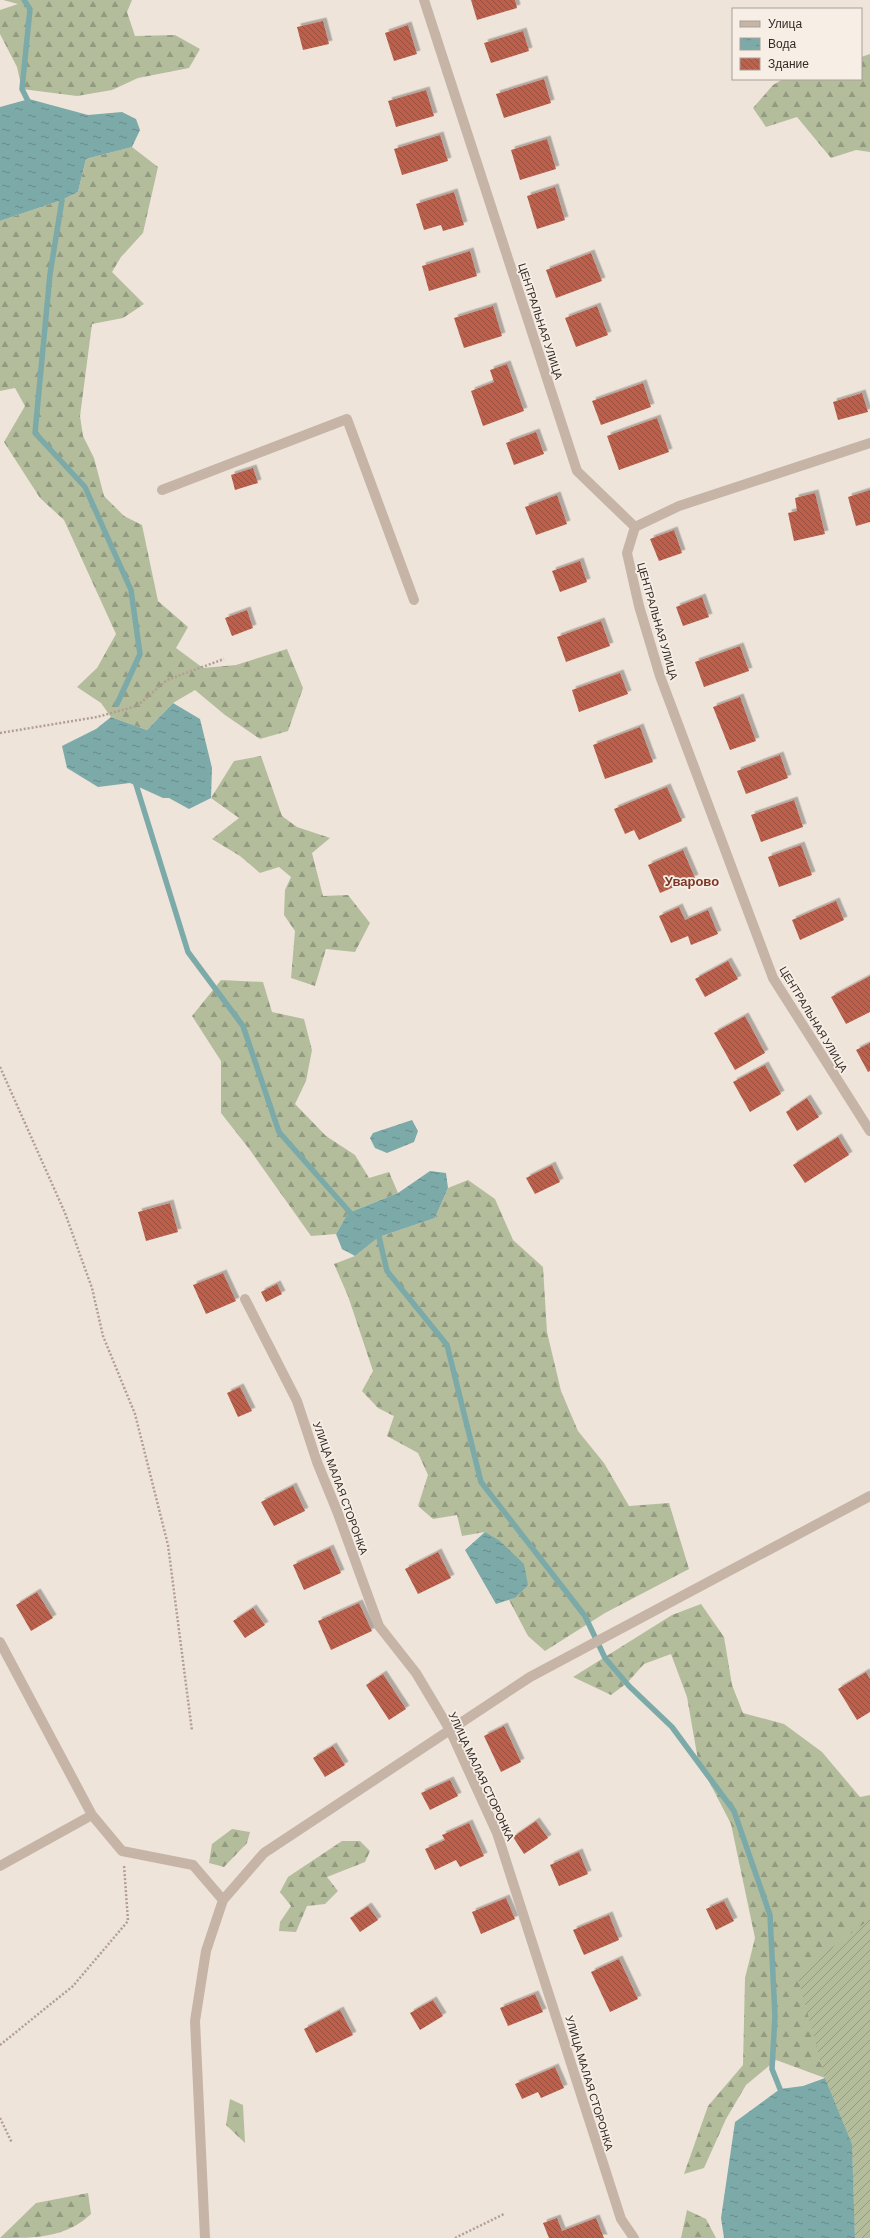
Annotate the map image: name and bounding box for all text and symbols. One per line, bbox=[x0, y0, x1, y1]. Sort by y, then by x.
legend bbox=[732, 8, 862, 80]
text: Улица bbox=[768, 16, 802, 31]
text: Вода bbox=[768, 36, 796, 51]
text: Здание bbox=[768, 56, 809, 71]
street label: ЦЕНТРАЛЬНАЯ УЛИЦА bbox=[516, 261, 566, 381]
street label: ЦЕНТРАЛЬНАЯ УЛИЦА bbox=[635, 561, 681, 682]
district label: Уварово bbox=[665, 873, 719, 889]
street label: ЦЕНТРАЛЬНАЯ УЛИЦА bbox=[777, 964, 851, 1075]
street label: УЛИЦА МАЛАЯ СТОРОНКА bbox=[311, 1420, 371, 1557]
street label: УЛИЦА МАЛАЯ СТОРОНКА bbox=[446, 1710, 518, 1843]
street label: УЛИЦА МАЛАЯ СТОРОНКА bbox=[563, 2014, 617, 2153]

